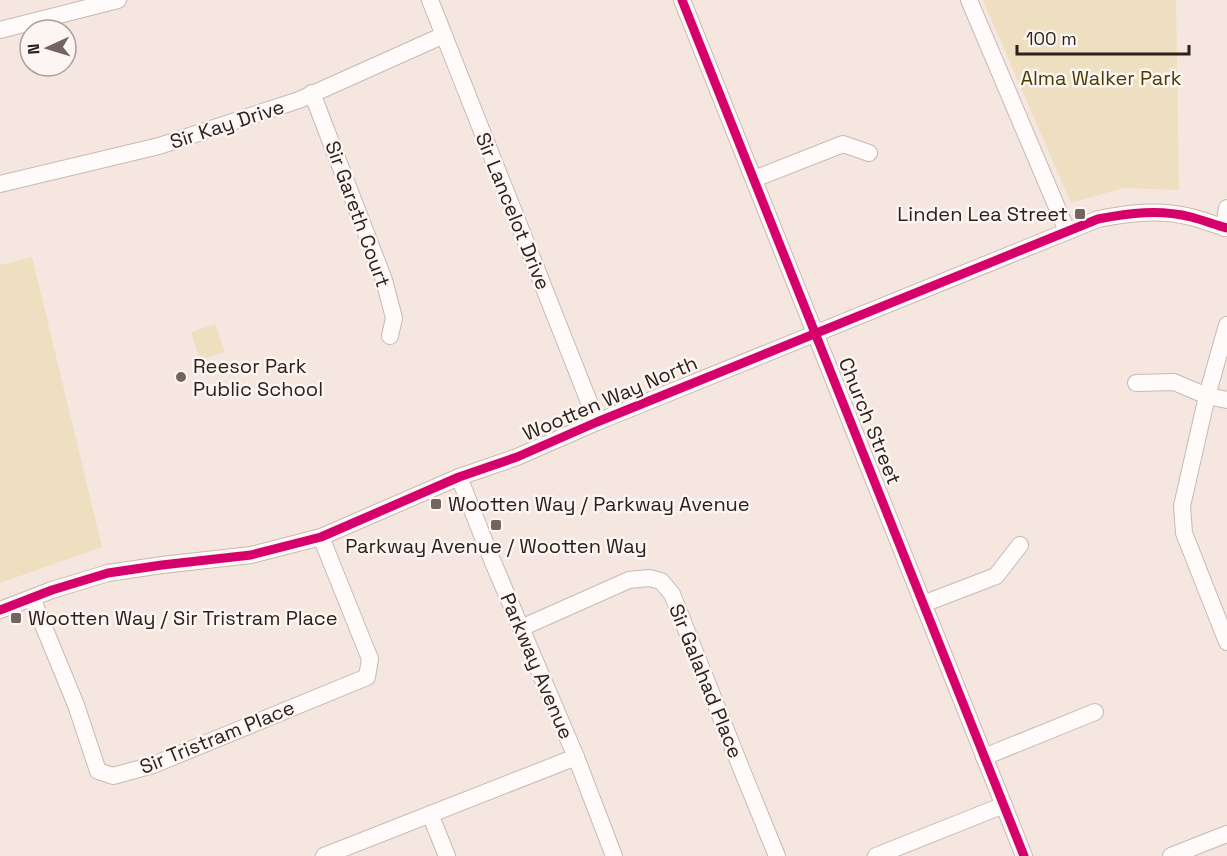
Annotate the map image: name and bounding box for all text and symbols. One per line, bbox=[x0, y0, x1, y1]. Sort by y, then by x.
north arrow bbox=[18, 18, 78, 78]
scale bar bbox=[1017, 18, 1190, 56]
text: 100 m bbox=[1026, 27, 1077, 50]
text: N bbox=[23, 43, 44, 55]
park label: Alma Walker Park bbox=[1020, 65, 1182, 91]
street label: Sir Kay Drive bbox=[167, 93, 287, 155]
street label: Sir Lancelot Drive bbox=[470, 129, 556, 293]
street label: Sir Gareth Court bbox=[319, 137, 397, 291]
place label: Linden Lea Street bbox=[897, 201, 1068, 227]
marker: Linden Lea Street bbox=[1073, 207, 1087, 221]
street label: Wootten Way North bbox=[519, 349, 701, 447]
place label: Reesor Park Public School bbox=[193, 353, 323, 402]
street label: Church Street bbox=[833, 354, 907, 488]
marker: Reesor Park Public School bbox=[174, 370, 188, 384]
place label: Wootten Way / Parkway Avenue bbox=[448, 491, 750, 517]
marker: Wootten Way / Parkway Avenue bbox=[429, 497, 443, 511]
marker: Parkway Avenue / Wootten Way bbox=[489, 518, 503, 532]
place label: Parkway Avenue / Wootten Way bbox=[345, 533, 647, 559]
street label: Parkway Avenue bbox=[494, 589, 580, 743]
street label: Sir Galahad Place bbox=[663, 600, 749, 762]
place label: Wootten Way / Sir Tristram Place bbox=[28, 605, 338, 631]
marker: Wootten Way / Sir Tristram Place bbox=[9, 611, 23, 625]
street label: Sir Tristram Place bbox=[136, 694, 298, 780]

